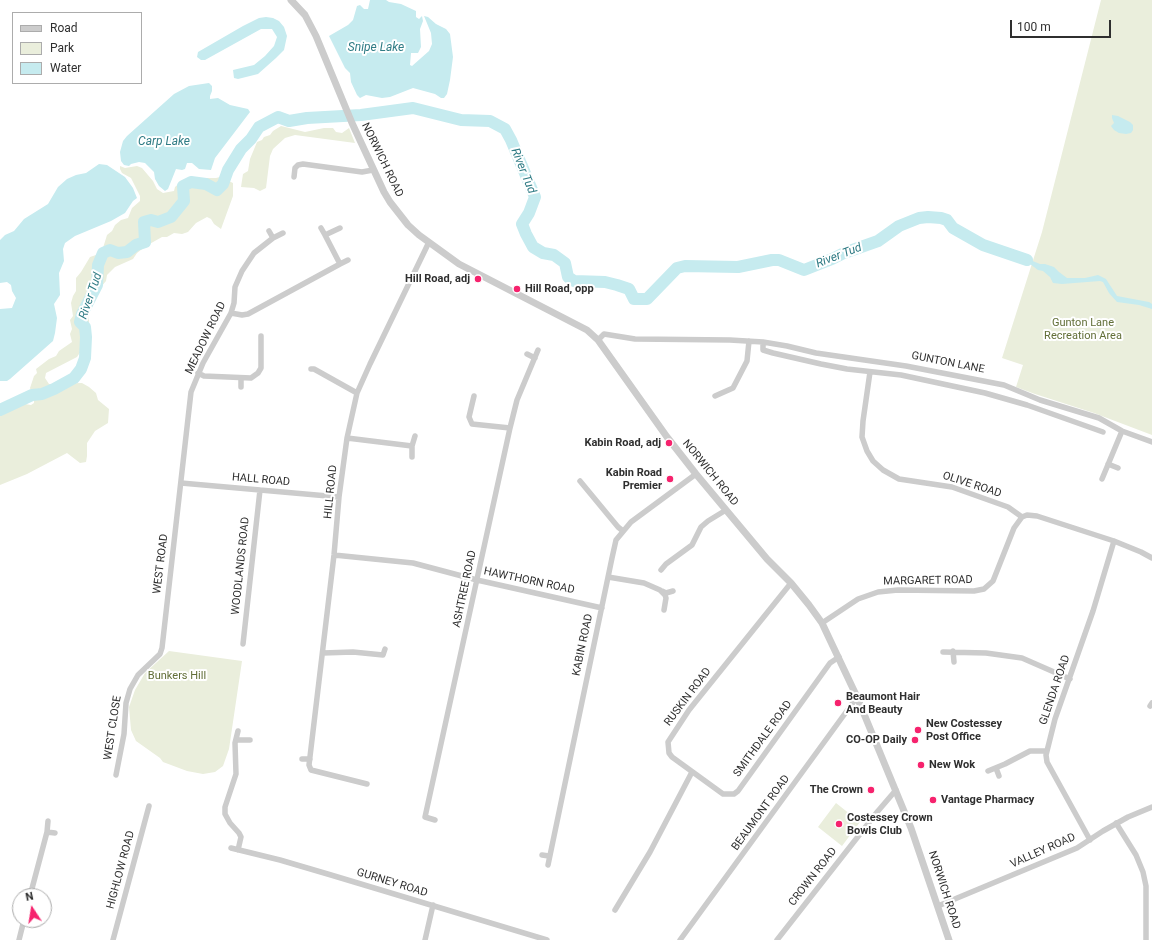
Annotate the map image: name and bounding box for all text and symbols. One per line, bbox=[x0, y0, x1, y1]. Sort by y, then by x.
legend bbox=[12, 12, 142, 84]
scale bar bbox=[1012, 12, 1113, 38]
text: 100 m bbox=[1017, 20, 1051, 34]
text: Road bbox=[50, 21, 78, 35]
text: Park bbox=[50, 41, 74, 55]
water label: Snipe Lake bbox=[348, 41, 404, 55]
text: Water bbox=[50, 61, 81, 75]
street label: NORWICH ROAD bbox=[358, 121, 406, 199]
water label: Carp Lake bbox=[138, 135, 190, 149]
water label: River Tud bbox=[507, 146, 539, 196]
water label: River Tud bbox=[814, 241, 864, 271]
water label: River Tud bbox=[76, 271, 106, 321]
place label: Hill Road, adj bbox=[405, 272, 470, 286]
marker: Hill Road, adj bbox=[473, 274, 483, 284]
place label: Hill Road, opp bbox=[525, 282, 594, 296]
marker: Hill Road, opp bbox=[512, 284, 522, 294]
street label: MEADOW ROAD bbox=[183, 300, 229, 376]
park label: Gunton Lane Recreation Area bbox=[1044, 316, 1122, 342]
street label: GUNTON LANE bbox=[910, 349, 986, 377]
place label: Kabin Road, adj bbox=[584, 436, 661, 450]
street label: NORWICH ROAD bbox=[679, 437, 741, 509]
marker: Kabin Road, adj bbox=[664, 438, 674, 448]
street label: HILL ROAD bbox=[322, 464, 340, 520]
place label: Kabin Road Premier bbox=[606, 466, 662, 492]
street label: OLIVE ROAD bbox=[941, 469, 1003, 501]
street label: HALL ROAD bbox=[231, 471, 291, 489]
marker: Kabin Road Premier bbox=[665, 474, 675, 484]
street label: WOODLANDS ROAD bbox=[229, 516, 253, 616]
street label: WEST ROAD bbox=[151, 533, 171, 595]
street label: ASHTREE ROAD bbox=[450, 549, 480, 629]
street label: HAWTHORN ROAD bbox=[482, 565, 576, 597]
street label: MARGARET ROAD bbox=[883, 574, 973, 588]
street label: KABIN ROAD bbox=[570, 613, 596, 677]
street label: GLENDA ROAD bbox=[1037, 653, 1073, 727]
street label: RUSKIN ROAD bbox=[662, 665, 714, 729]
park label: Bunkers Hill bbox=[148, 669, 206, 683]
place label: Beaumont Hair And Beauty bbox=[846, 690, 920, 716]
street label: WEST CLOSE bbox=[101, 695, 125, 761]
street label: SMITHDALE ROAD bbox=[731, 698, 795, 780]
marker: Beaumont Hair And Beauty bbox=[833, 698, 843, 708]
place label: New Costessey Post Office bbox=[926, 717, 1002, 743]
marker: New Costessey Post Office bbox=[913, 725, 923, 735]
place label: CO-OP Daily bbox=[846, 733, 907, 747]
marker: CO-OP Daily bbox=[910, 735, 920, 745]
place label: New Wok bbox=[929, 758, 975, 772]
marker: New Wok bbox=[916, 760, 926, 770]
street label: BEAUMONT ROAD bbox=[729, 773, 793, 853]
place label: The Crown bbox=[810, 783, 863, 797]
marker: The Crown bbox=[866, 785, 876, 795]
place label: Vantage Pharmacy bbox=[941, 793, 1034, 807]
marker: Vantage Pharmacy bbox=[928, 795, 938, 805]
place label: Costessey Crown Bowls Club bbox=[847, 811, 933, 837]
marker: Costessey Crown Bowls Club bbox=[834, 819, 844, 829]
street label: HIGHLOW ROAD bbox=[104, 829, 138, 911]
street label: VALLEY ROAD bbox=[1008, 831, 1078, 871]
street label: CROWN ROAD bbox=[786, 845, 840, 909]
street label: NORWICH ROAD bbox=[925, 849, 963, 931]
street label: GURNEY ROAD bbox=[355, 866, 429, 900]
north arrow bbox=[12, 888, 52, 928]
text: N bbox=[24, 890, 35, 904]

